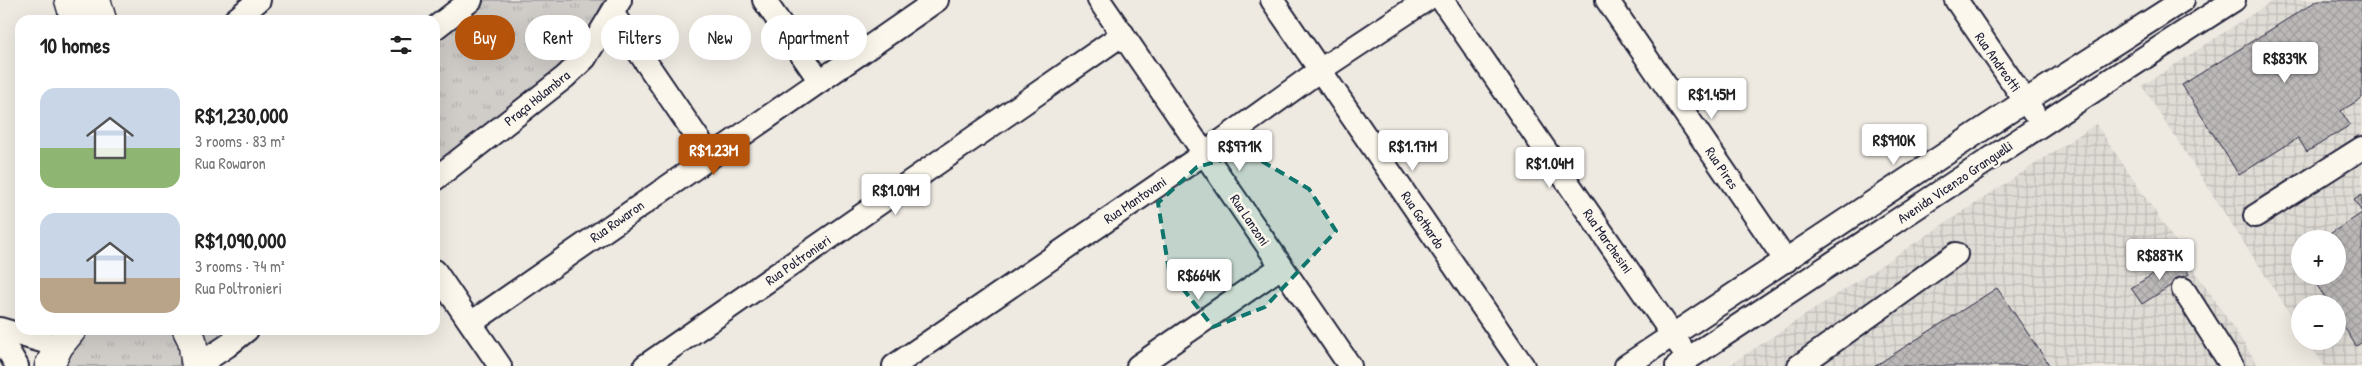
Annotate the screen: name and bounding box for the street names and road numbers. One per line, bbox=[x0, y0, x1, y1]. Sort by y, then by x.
street label: Rua Andreotti bbox=[1971, 28, 2026, 95]
street label: Praça Holambra bbox=[500, 65, 574, 130]
street label: Avenida Vicenzo Granguelli bbox=[1893, 136, 2017, 228]
street label: Rua Pires bbox=[1701, 143, 1743, 192]
street label: Rua Mantovani bbox=[1100, 172, 1170, 228]
street label: Rua Gothardo bbox=[1397, 187, 1450, 253]
street label: Rua Lanzoni bbox=[1226, 190, 1275, 249]
street label: Rua Rowaron bbox=[586, 195, 648, 246]
street label: Rua Marchesini bbox=[1579, 205, 1638, 277]
street label: Rua Poltronieri bbox=[761, 230, 834, 289]

